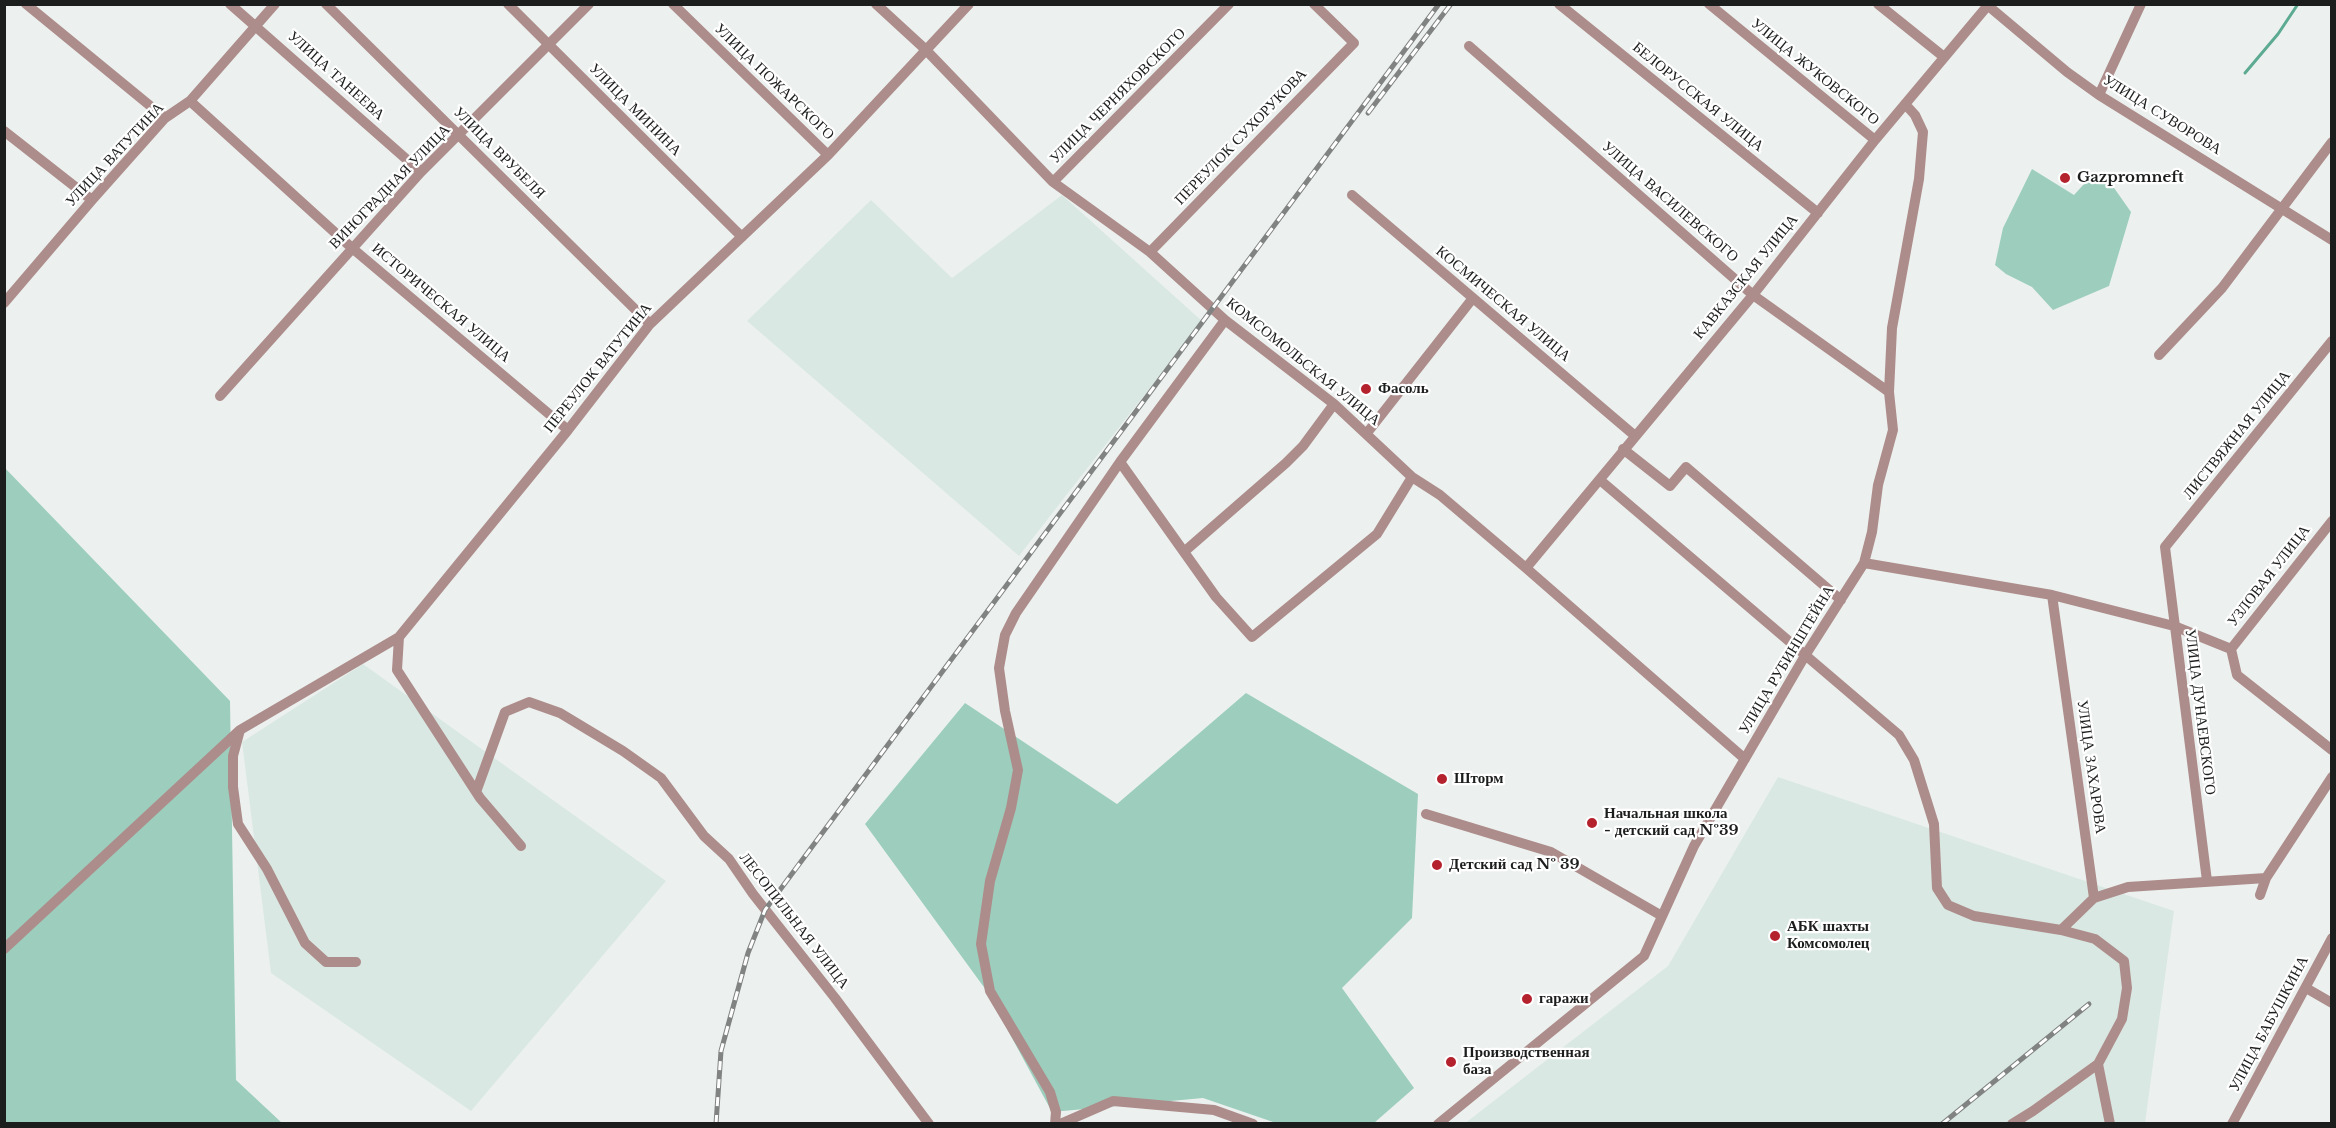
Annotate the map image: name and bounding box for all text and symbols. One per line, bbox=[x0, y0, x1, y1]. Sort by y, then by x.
street label: УЛИЦА ЖУКОВСКОГО bbox=[1747, 15, 1883, 129]
street label: УЛИЦА ПОЖАРСКОГО bbox=[710, 20, 838, 144]
street label: УЛИЦА ЧЕРНЯХОВСКОГО bbox=[1046, 24, 1190, 168]
street label: УЛИЦА ТАНЕЕВА bbox=[284, 28, 388, 124]
street label: БЕЛОРУССКАЯ УЛИЦА bbox=[1629, 38, 1767, 156]
street label: УЛИЦА МИНИНА bbox=[585, 60, 685, 160]
street label: ПЕРЕУЛОК СУХОРУКОВА bbox=[1171, 65, 1311, 209]
street label: УЛИЦА СУВОРОВА bbox=[2099, 71, 2225, 159]
street label: УЛИЦА ВАТУТИНА bbox=[62, 99, 168, 211]
street label: УЛИЦА ВРУБЕЛЯ bbox=[449, 103, 549, 203]
street label: ВИНОГРАДНАЯ УЛИЦА bbox=[326, 121, 454, 253]
street label: УЛИЦА ВАСИЛЕВСКОГО bbox=[1598, 138, 1742, 266]
place label: Gazpromneft bbox=[2077, 169, 2184, 187]
marker: Gazpromneft bbox=[2058, 171, 2072, 185]
street label: КАВКАЗСКАЯ УЛИЦА bbox=[1690, 211, 1802, 343]
street label: ИСТОРИЧЕСКАЯ УЛИЦА bbox=[368, 240, 514, 366]
street label: КОСМИЧЕСКАЯ УЛИЦА bbox=[1432, 242, 1574, 366]
street label: КОМСОМОЛЬСКАЯ УЛИЦА bbox=[1222, 294, 1384, 430]
street label: ПЕРЕУЛОК ВАТУТИНА bbox=[540, 299, 656, 437]
street label: ЛИСТВЯЖНАЯ УЛИЦА bbox=[2180, 367, 2294, 503]
place label: Фасоль bbox=[1378, 380, 1429, 398]
marker: Фасоль bbox=[1359, 382, 1373, 396]
street label: УЗЛОВАЯ УЛИЦА bbox=[2224, 522, 2314, 630]
street label: УЛИЦА РУБИНШТЕЙНА bbox=[1735, 582, 1839, 738]
street label: УЛИЦА ДУНАЕВСКОГО bbox=[2181, 628, 2219, 796]
street label: УЛИЦА ЗАХАРОВА bbox=[2073, 699, 2109, 835]
place label: Шторм bbox=[1454, 770, 1503, 788]
marker: Шторм bbox=[1435, 772, 1449, 786]
place label: Начальная школа - детский сад №39 bbox=[1604, 805, 1739, 840]
marker: Начальная школа - детский сад №39 bbox=[1585, 816, 1599, 830]
street label: ЛЕСОПИЛЬНАЯ УЛИЦА bbox=[735, 849, 853, 993]
place label: Детский сад № 39 bbox=[1449, 856, 1580, 874]
marker: Детский сад № 39 bbox=[1430, 858, 1444, 872]
place label: АБК шахты Комсомолец bbox=[1787, 918, 1869, 953]
marker: АБК шахты Комсомолец bbox=[1768, 929, 1782, 943]
street label: УЛИЦА БАБУШКИНА bbox=[2225, 953, 2313, 1095]
place label: гаражи bbox=[1539, 990, 1589, 1008]
marker: гаражи bbox=[1520, 992, 1534, 1006]
place label: Производственная база bbox=[1463, 1044, 1590, 1079]
marker: Производственная база bbox=[1444, 1055, 1458, 1069]

